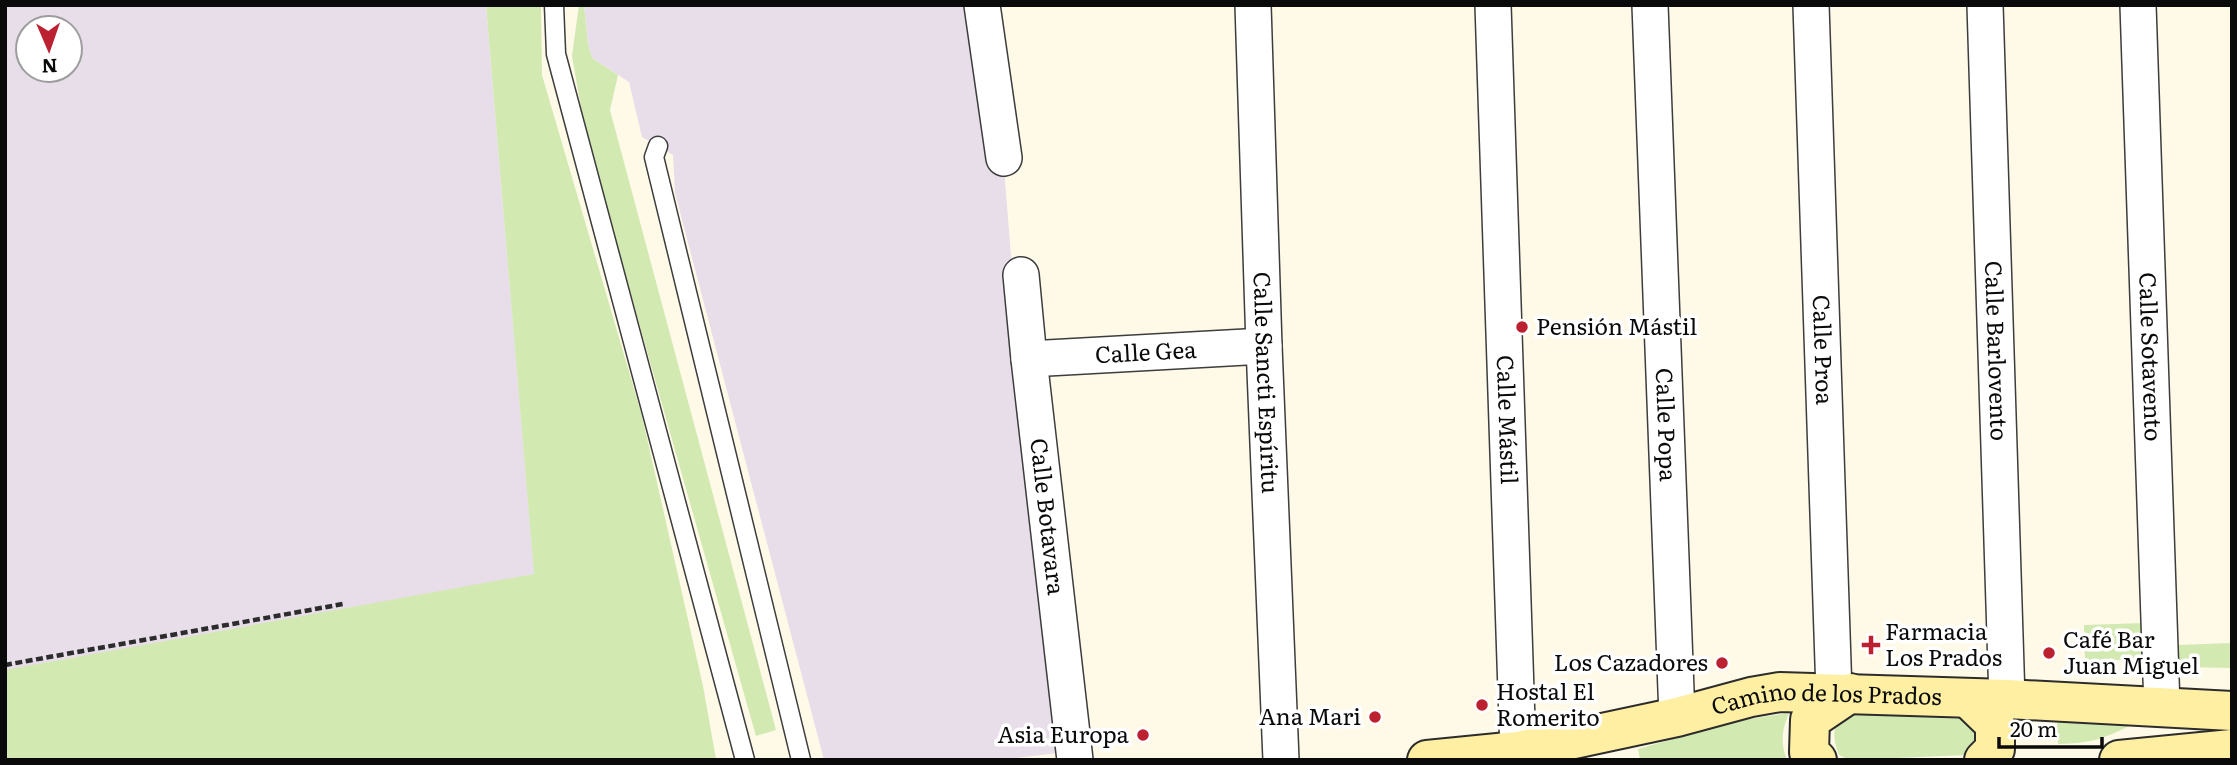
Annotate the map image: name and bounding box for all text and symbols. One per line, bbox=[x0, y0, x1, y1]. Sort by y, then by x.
north arrow bbox=[14, 14, 84, 84]
text: N bbox=[41, 53, 58, 81]
street label: Calle Barlovento bbox=[1978, 260, 2018, 441]
street label: Calle Sancti Espíritu bbox=[1247, 271, 1289, 494]
street label: Calle Sotavento bbox=[2132, 271, 2172, 442]
street label: Calle Proa bbox=[1806, 294, 1843, 406]
place label: Pensión Mástil bbox=[1536, 308, 1698, 342]
marker: Pensión Mástil bbox=[1514, 319, 1530, 335]
street label: Calle Gea bbox=[1094, 331, 1198, 370]
street label: Calle Mástil bbox=[1490, 354, 1528, 485]
street label: Calle Popa bbox=[1649, 367, 1687, 483]
street label: Calle Botavara bbox=[1023, 436, 1075, 597]
place label: Farmacia Los Prados bbox=[1885, 613, 2002, 673]
place label: Café Bar Juan Miguel bbox=[2063, 621, 2199, 681]
marker: Farmacia Los Prados bbox=[1863, 637, 1879, 653]
place label: Los Cazadores bbox=[1554, 644, 1708, 678]
marker: Café Bar Juan Miguel bbox=[2041, 645, 2057, 661]
marker: Los Cazadores bbox=[1714, 655, 1730, 671]
place label: Hostal El Romerito bbox=[1496, 673, 1600, 733]
street label: Camino de los Prados bbox=[1707, 673, 1942, 722]
marker: Hostal El Romerito bbox=[1474, 697, 1490, 713]
place label: Ana Mari bbox=[1259, 698, 1361, 732]
scale bar bbox=[1999, 706, 2102, 750]
marker: Ana Mari bbox=[1367, 709, 1383, 725]
text: 20 m bbox=[2010, 712, 2057, 743]
place label: Asia Europa bbox=[998, 716, 1130, 750]
marker: Asia Europa bbox=[1135, 727, 1151, 743]

